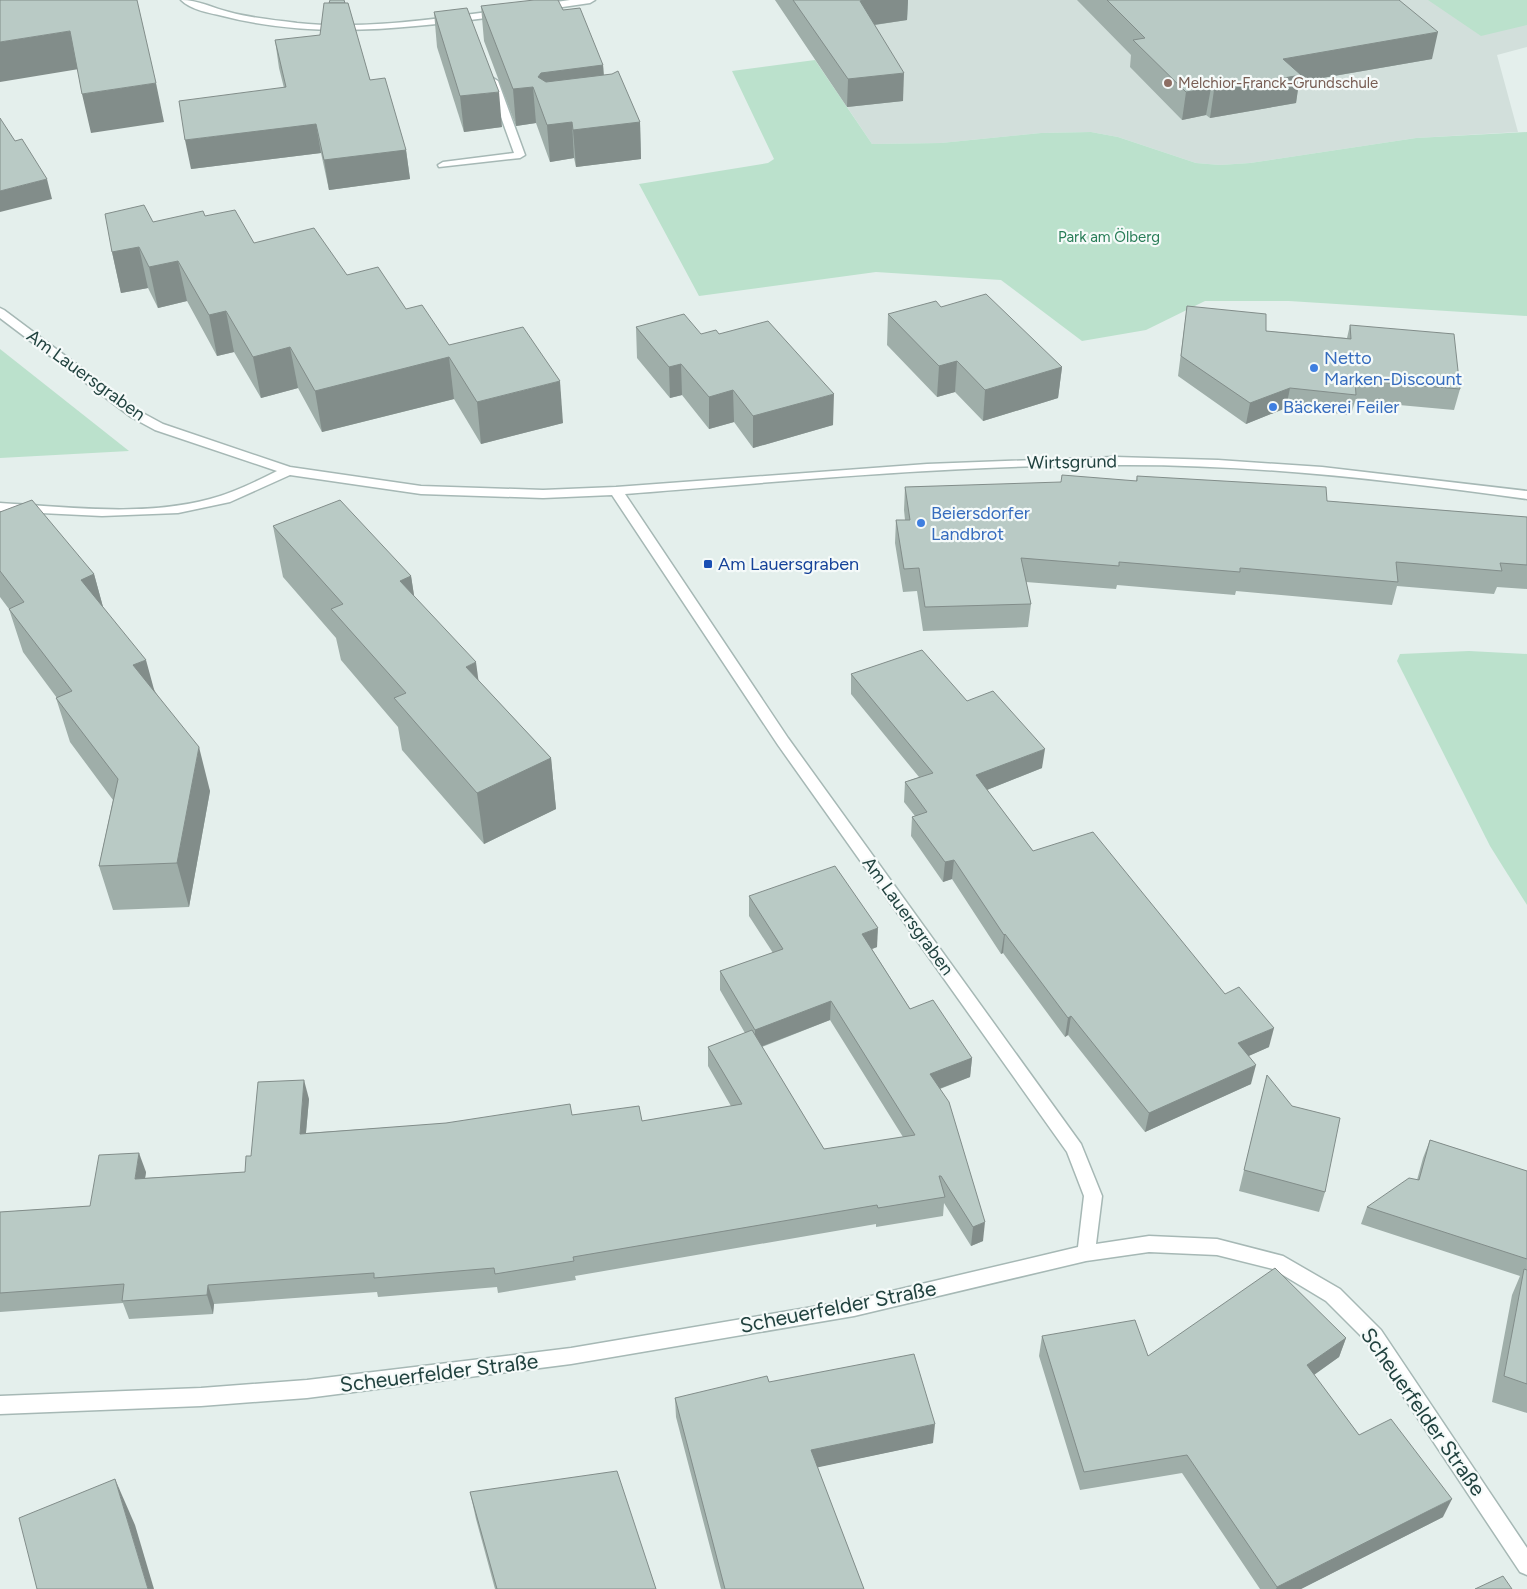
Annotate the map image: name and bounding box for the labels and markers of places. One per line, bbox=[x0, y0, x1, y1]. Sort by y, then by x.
place label: Melchior-Franck-Grundschule bbox=[1178, 74, 1378, 92]
marker: Melchior-Franck-Grundschule bbox=[1162, 77, 1174, 89]
place label: Netto Marken-Discount bbox=[1324, 347, 1463, 390]
marker: Netto Marken-Discount bbox=[1308, 362, 1320, 374]
place label: Bäckerei Feiler bbox=[1283, 396, 1399, 418]
marker: Bäckerei Feiler bbox=[1267, 401, 1279, 413]
place label: Beiersdorfer Landbrot bbox=[931, 502, 1030, 545]
marker: Beiersdorfer Landbrot bbox=[915, 517, 927, 529]
place label: Am Lauersgraben bbox=[718, 553, 859, 575]
marker: Am Lauersgraben bbox=[702, 558, 714, 570]

